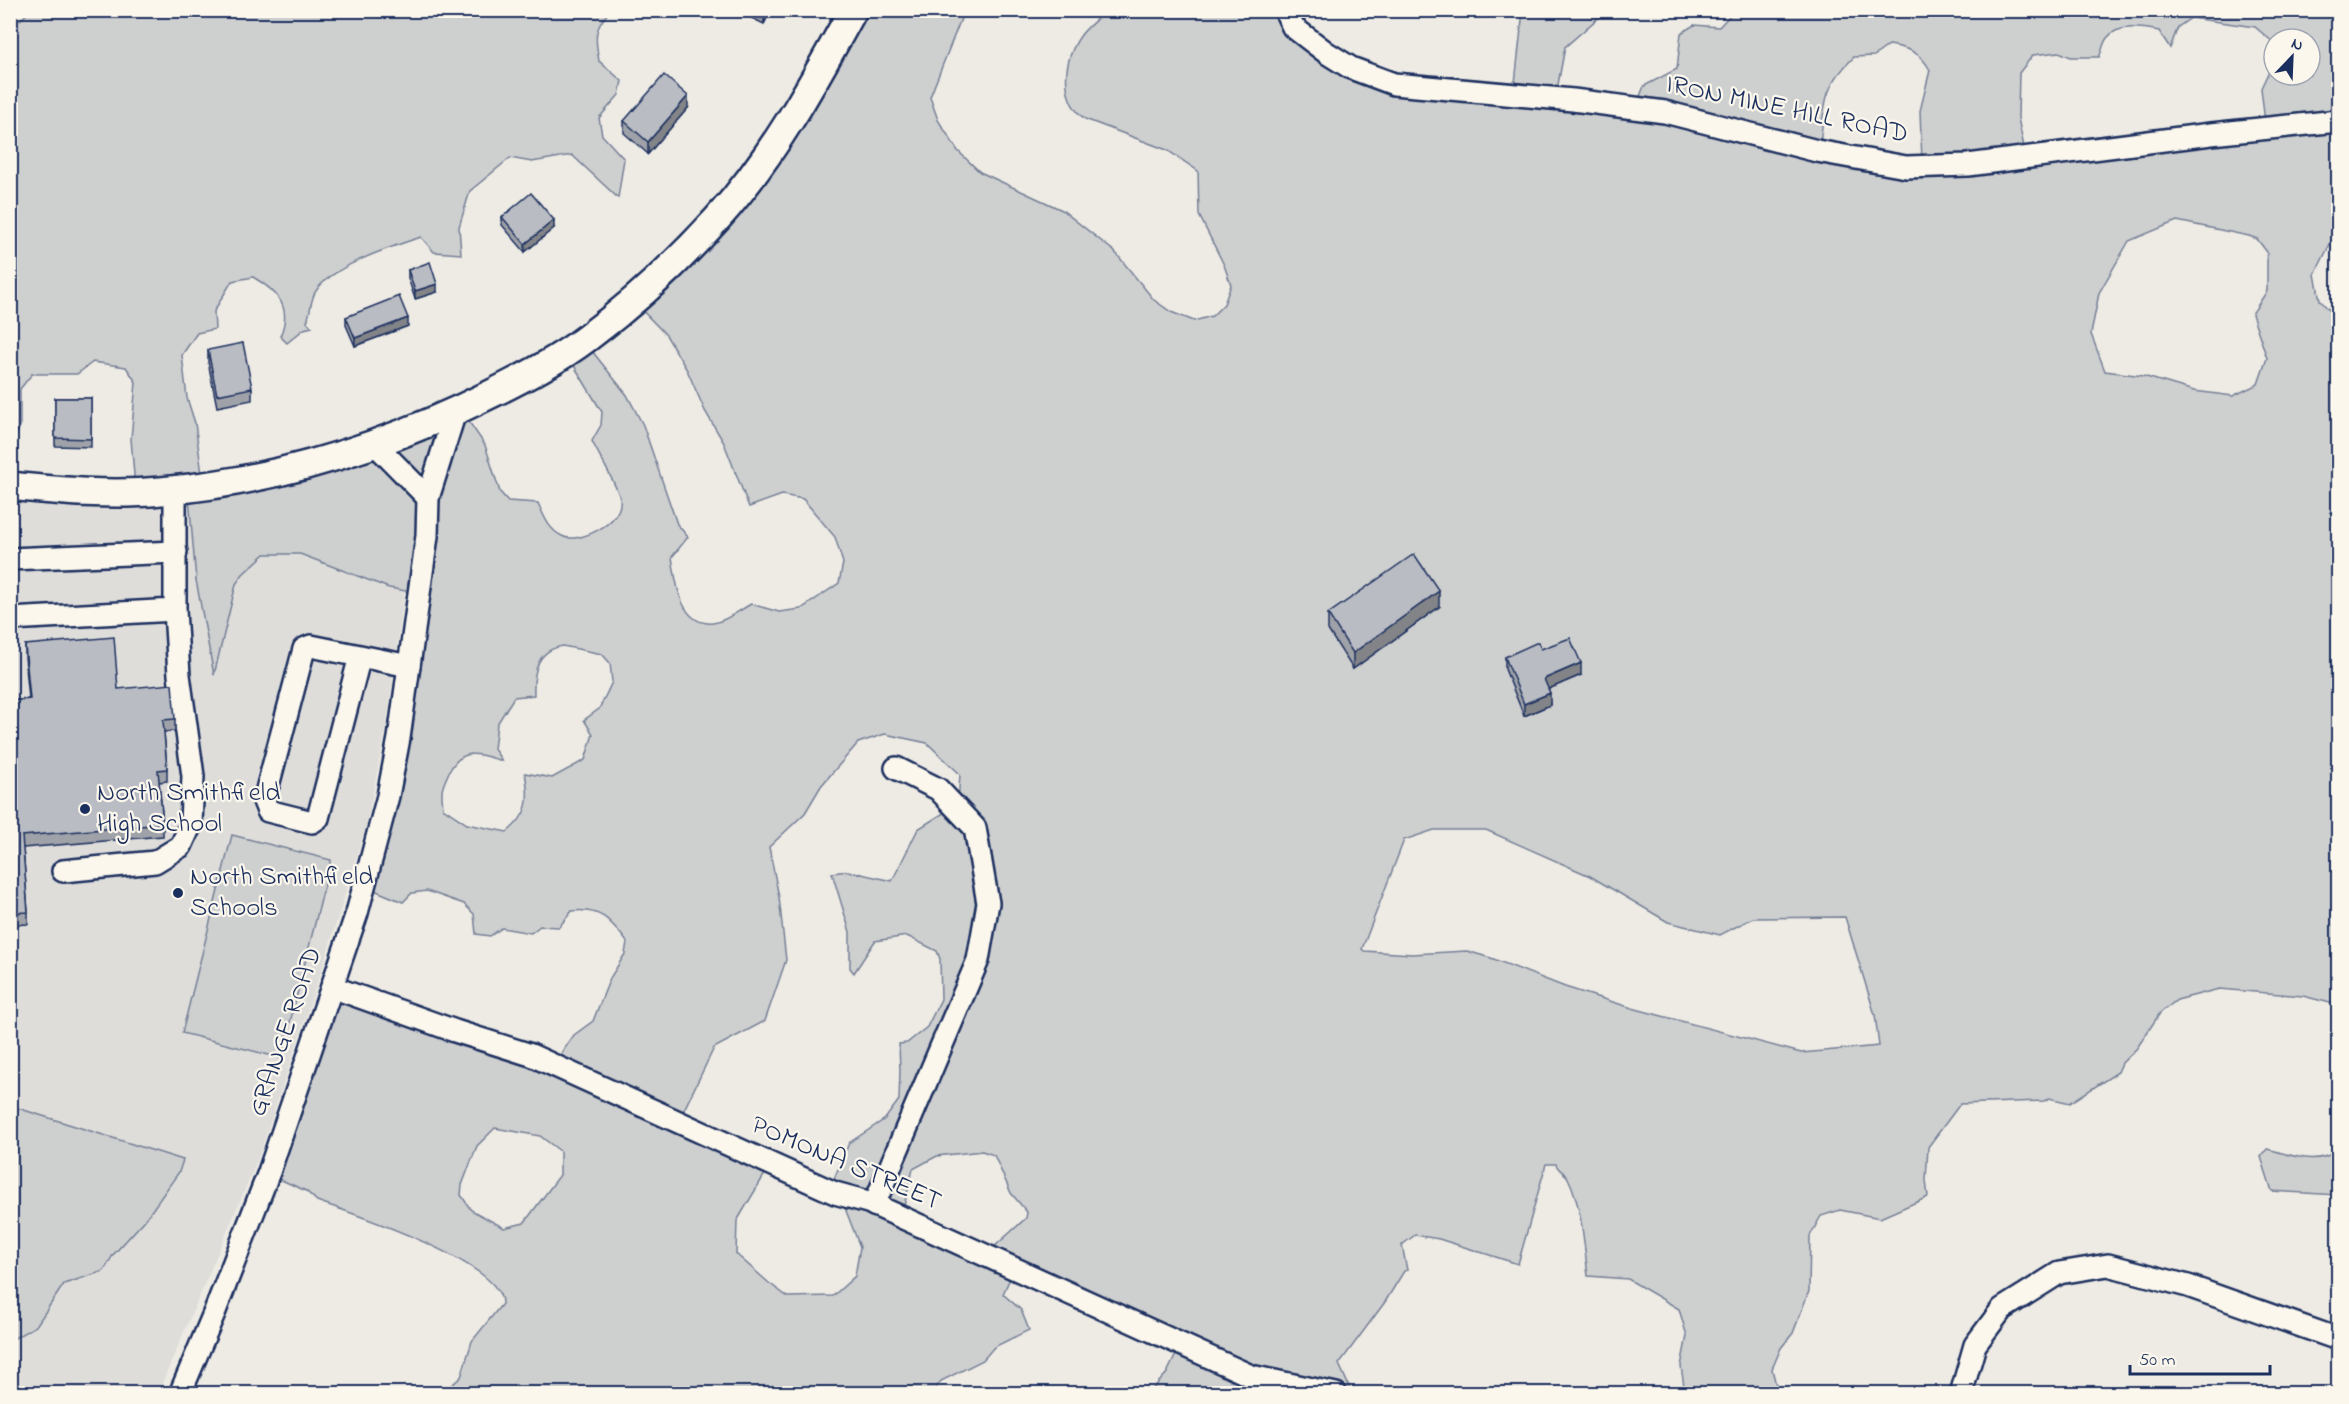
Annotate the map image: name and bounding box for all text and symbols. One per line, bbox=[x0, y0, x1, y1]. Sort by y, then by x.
north arrow bbox=[2262, 27, 2322, 87]
text: N bbox=[2287, 32, 2307, 58]
street label: IRON MINE HILL ROAD bbox=[1662, 65, 1912, 155]
place label: North Smithfield High School bbox=[97, 774, 281, 844]
marker: North Smithfield High School bbox=[78, 802, 92, 816]
place label: North Smithfield Schools bbox=[190, 858, 374, 928]
marker: North Smithfield Schools bbox=[171, 886, 185, 900]
street label: GRANGE ROAD bbox=[239, 942, 333, 1122]
street label: POMONA STREET bbox=[745, 1106, 947, 1222]
scale bar bbox=[2130, 1338, 2270, 1376]
text: 50 m bbox=[2139, 1348, 2176, 1374]

